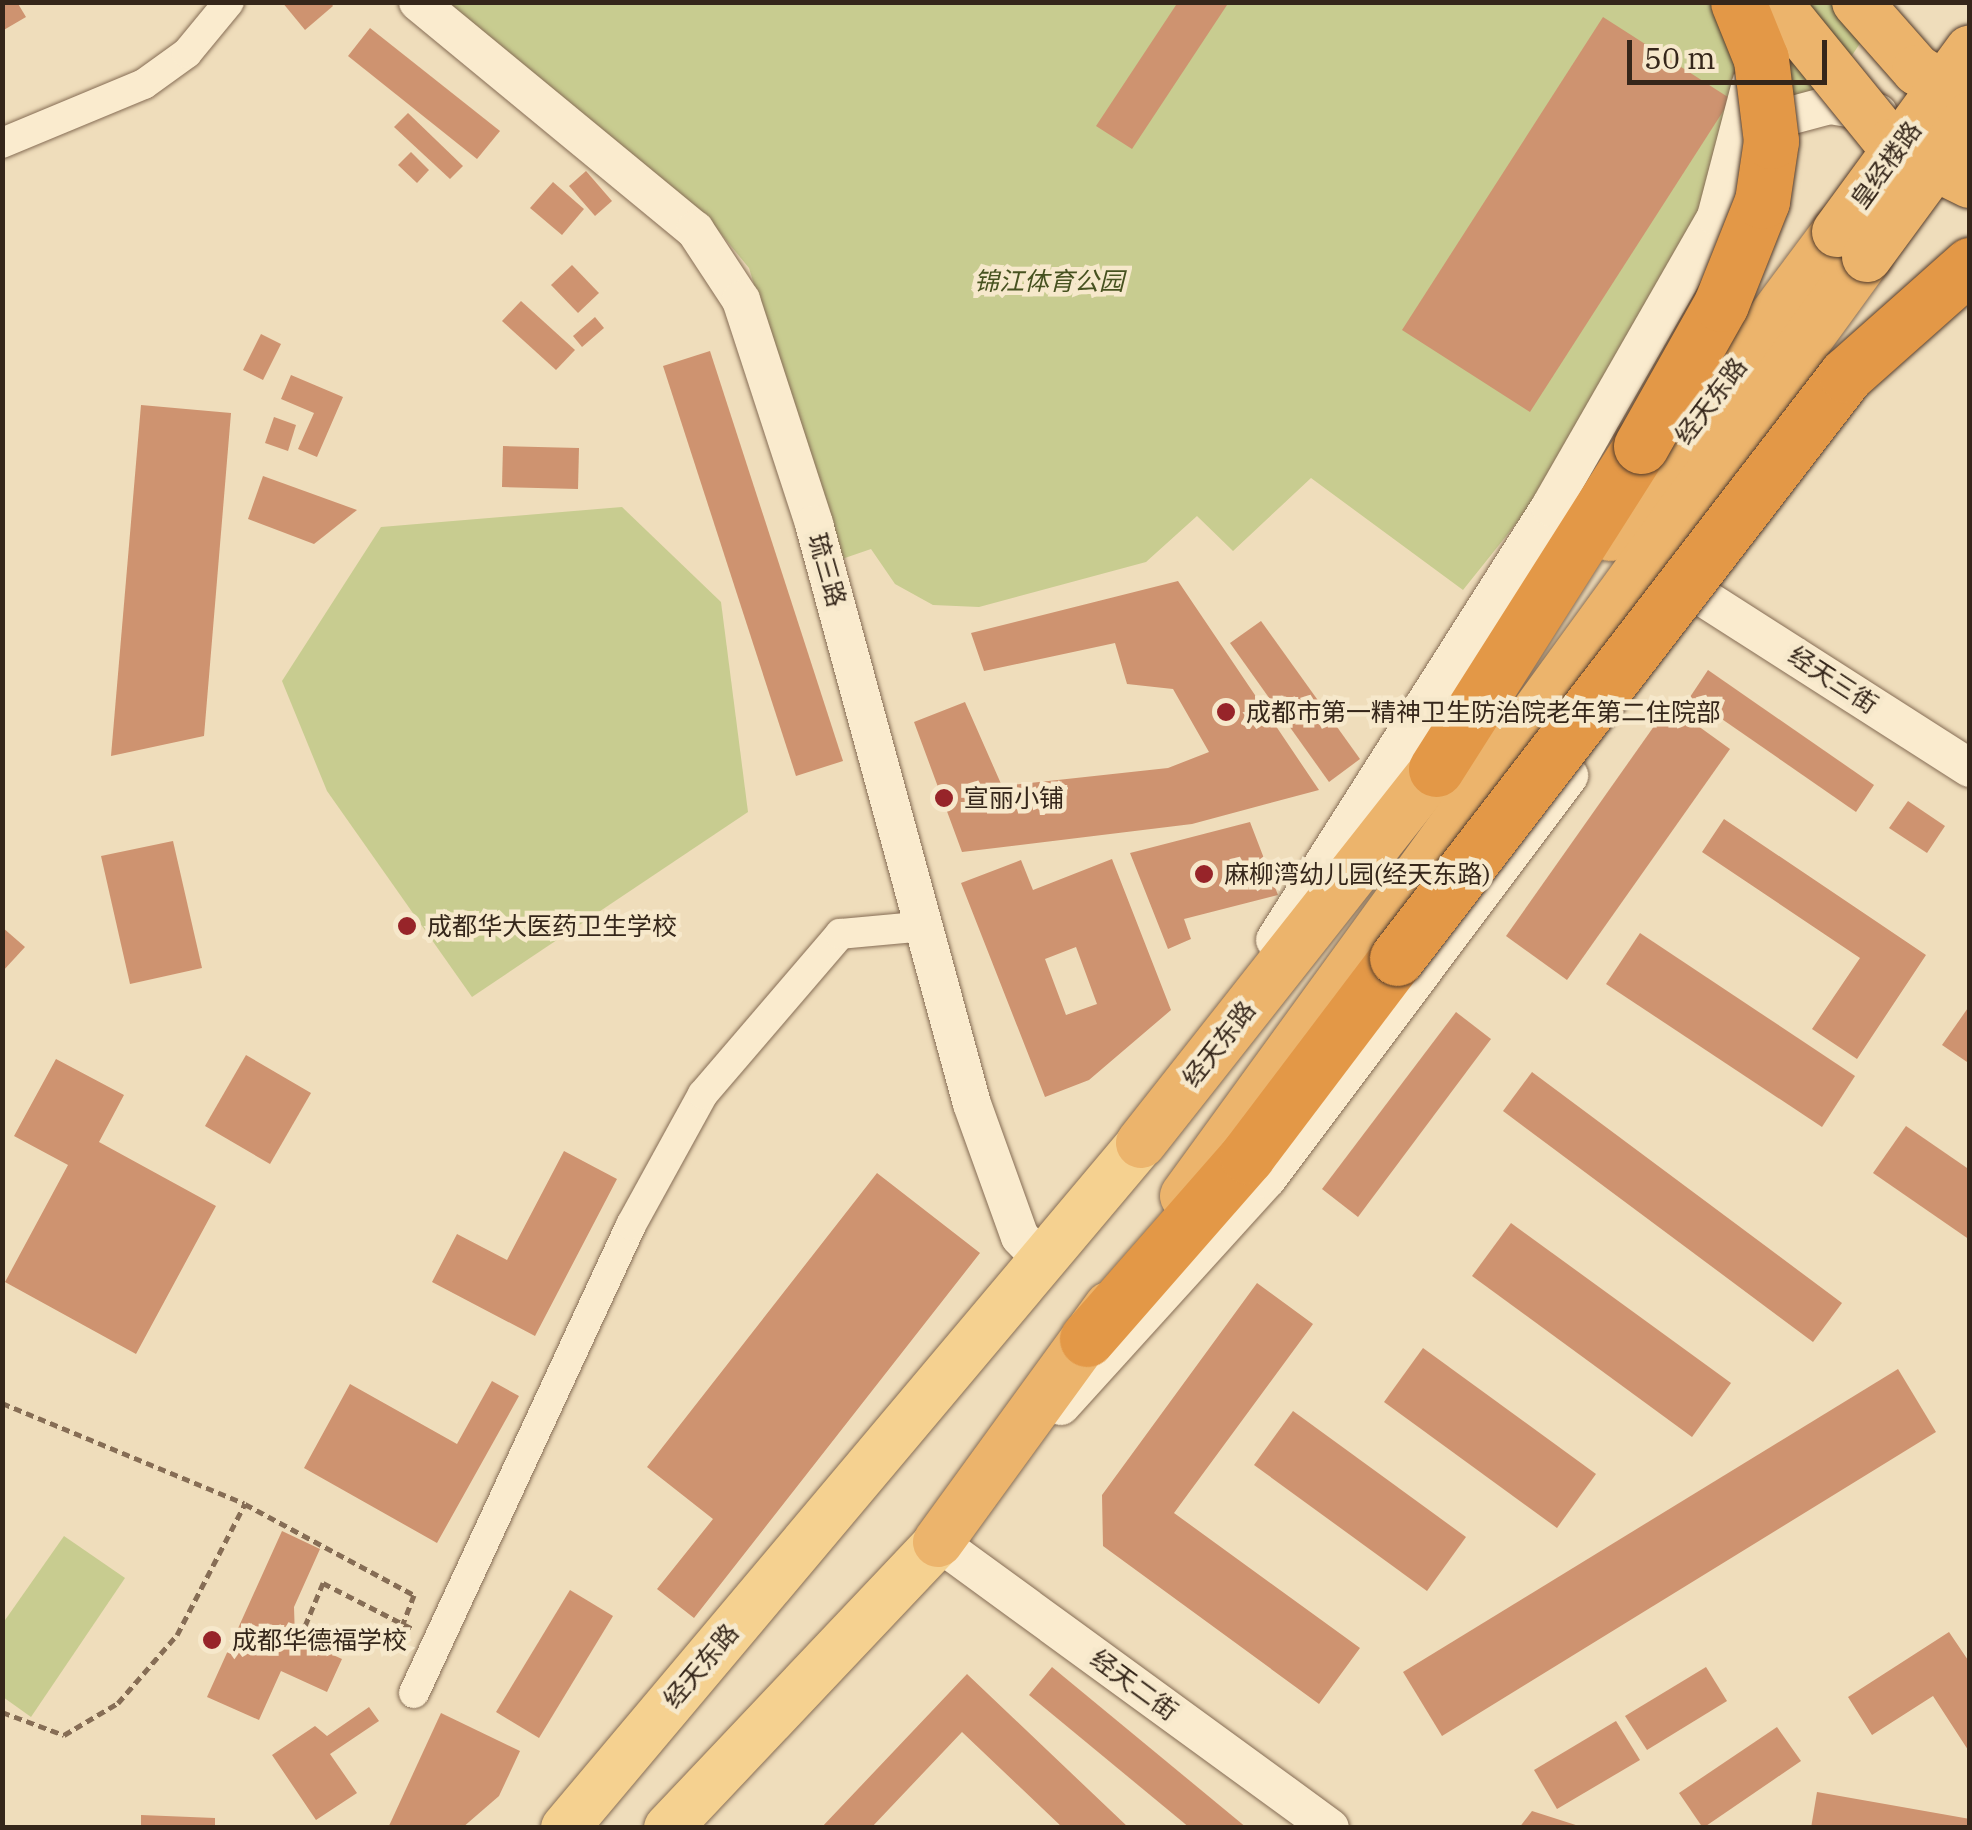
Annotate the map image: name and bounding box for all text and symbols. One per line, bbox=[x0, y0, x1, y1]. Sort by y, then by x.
scale bar bbox=[1632, 20, 1832, 82]
text: 50 m bbox=[1644, 38, 1716, 77]
street label: 皇经楼路 bbox=[1844, 116, 1928, 214]
park label: 锦江体育公园 bbox=[974, 266, 1124, 296]
street label: 经天东路 bbox=[1669, 352, 1753, 450]
street label: 琉三路 bbox=[802, 530, 852, 610]
street label: 经天三街 bbox=[1783, 640, 1883, 720]
place label: 成都市第一精神卫生防治院老年第二住院部 bbox=[1246, 697, 1721, 727]
marker: 成都市第一精神卫生防治院老年第二住院部 bbox=[1215, 701, 1237, 723]
place label: 宣丽小铺 bbox=[964, 783, 1064, 813]
marker: 宣丽小铺 bbox=[933, 787, 955, 809]
place label: 麻柳湾幼儿园(经天东路) bbox=[1224, 859, 1490, 889]
marker: 麻柳湾幼儿园(经天东路) bbox=[1193, 863, 1215, 885]
place label: 成都华大医药卫生学校 bbox=[427, 911, 677, 941]
marker: 成都华大医药卫生学校 bbox=[396, 915, 418, 937]
street label: 经天东路 bbox=[1176, 995, 1262, 1093]
street label: 经天东路 bbox=[657, 1618, 745, 1714]
place label: 成都华德福学校 bbox=[232, 1625, 407, 1655]
marker: 成都华德福学校 bbox=[201, 1629, 223, 1651]
street label: 经天二街 bbox=[1085, 1643, 1183, 1727]

